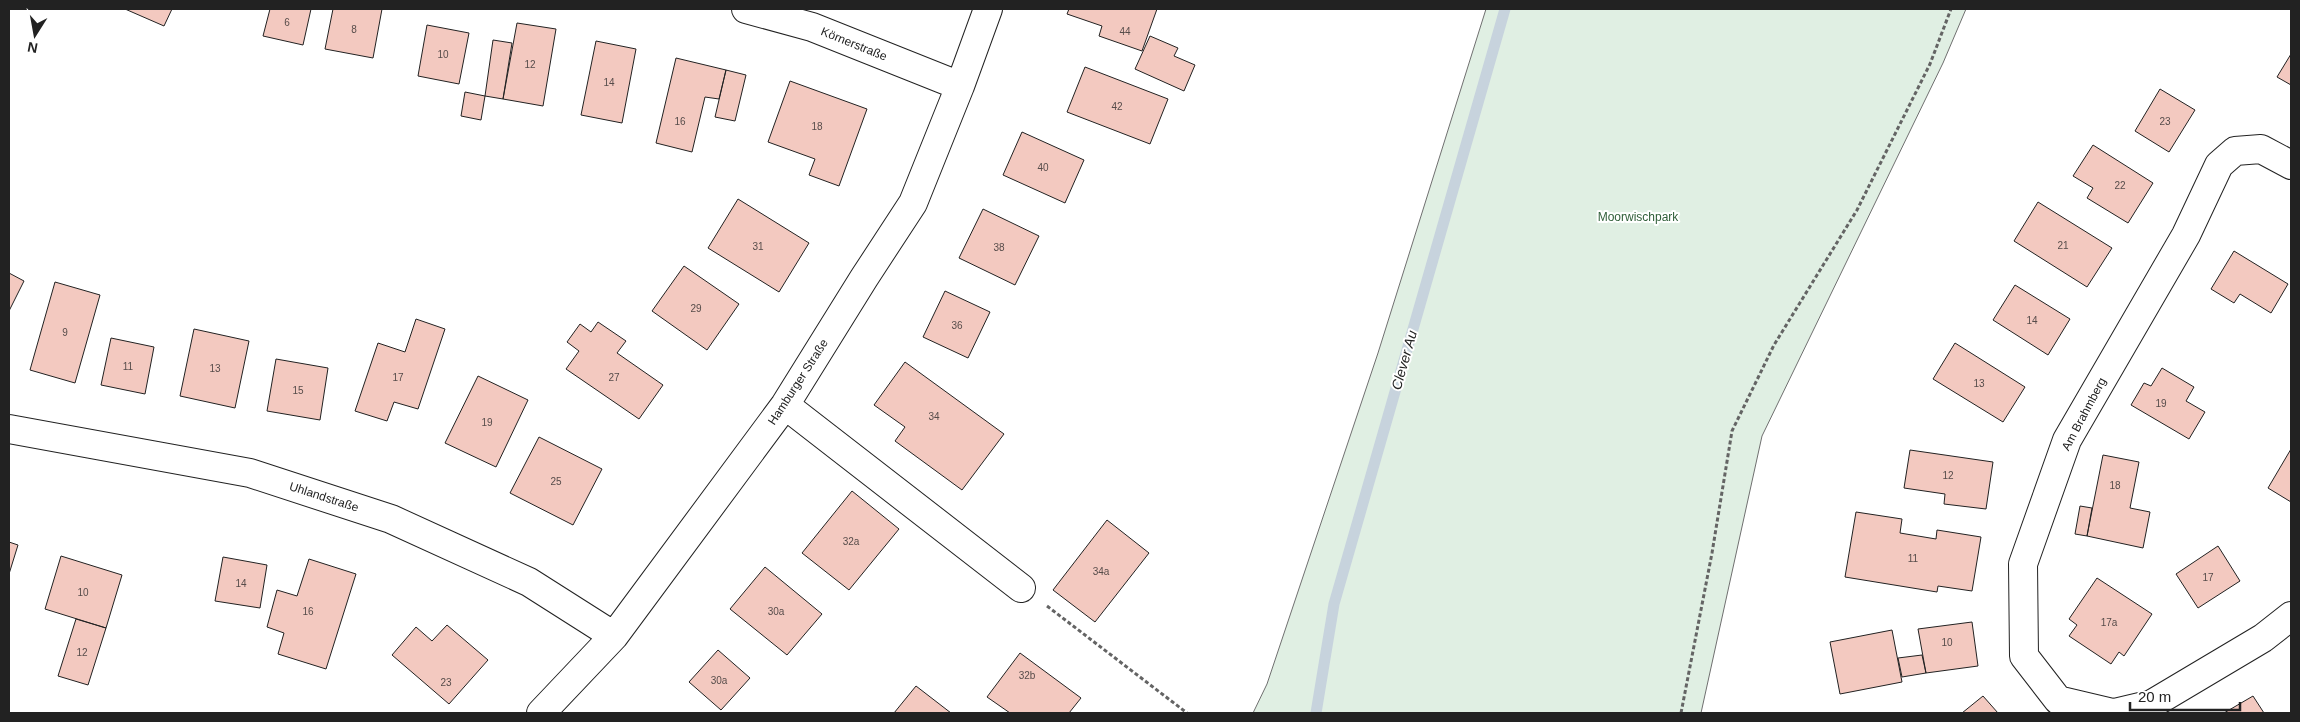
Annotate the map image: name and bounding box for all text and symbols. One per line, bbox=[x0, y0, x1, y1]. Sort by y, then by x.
north arrow bbox=[10, 10, 60, 60]
house number: 6 bbox=[284, 17, 290, 28]
house number: 8 bbox=[351, 24, 357, 35]
street label: Körnerstraße bbox=[819, 24, 889, 64]
house number: 44 bbox=[1119, 26, 1131, 37]
text: N bbox=[26, 39, 39, 57]
house number: 10 bbox=[437, 49, 449, 60]
house number: 12 bbox=[524, 59, 536, 70]
house number: 14 bbox=[603, 77, 615, 88]
house number: 42 bbox=[1111, 101, 1123, 112]
house number: 16 bbox=[674, 116, 686, 127]
house number: 23 bbox=[2159, 116, 2171, 127]
house number: 18 bbox=[811, 121, 823, 132]
house number: 40 bbox=[1037, 162, 1049, 173]
house number: 22 bbox=[2114, 180, 2126, 191]
park label: Moorwischpark bbox=[1598, 210, 1679, 224]
house number: 21 bbox=[2057, 240, 2069, 251]
house number: 31 bbox=[752, 241, 764, 252]
house number: 38 bbox=[993, 242, 1005, 253]
house number: 29 bbox=[690, 303, 702, 314]
house number: 14 bbox=[2026, 315, 2038, 326]
house number: 36 bbox=[951, 320, 963, 331]
house number: 9 bbox=[62, 327, 68, 338]
water label: Clever Au bbox=[1388, 328, 1420, 392]
street label: Hamburger Straße bbox=[765, 336, 831, 427]
house number: 11 bbox=[123, 361, 134, 372]
house number: 13 bbox=[209, 363, 221, 374]
house number: 17 bbox=[392, 372, 404, 383]
house number: 27 bbox=[608, 372, 620, 383]
street label: Am Brahmberg bbox=[2059, 375, 2109, 453]
house number: 13 bbox=[1973, 378, 1985, 389]
house number: 15 bbox=[292, 385, 304, 396]
house number: 19 bbox=[2155, 398, 2167, 409]
house number: 34 bbox=[928, 411, 940, 422]
house number: 19 bbox=[481, 417, 493, 428]
house number: 12 bbox=[1942, 470, 1954, 481]
house number: 25 bbox=[550, 476, 562, 487]
street label: Uhlandstraße bbox=[288, 479, 361, 515]
house number: 18 bbox=[2109, 480, 2121, 491]
house number: 32a bbox=[843, 536, 860, 547]
house number: 11 bbox=[1908, 553, 1919, 564]
house number: 34a bbox=[1093, 566, 1110, 577]
house number: 17 bbox=[2202, 572, 2214, 583]
house number: 14 bbox=[235, 578, 247, 589]
house number: 10 bbox=[77, 587, 89, 598]
house number: 16 bbox=[302, 606, 314, 617]
house number: 30a bbox=[768, 606, 785, 617]
house number: 17a bbox=[2101, 617, 2118, 628]
house number: 10 bbox=[1941, 637, 1953, 648]
house number: 12 bbox=[76, 647, 88, 658]
house number: 32b bbox=[1019, 670, 1036, 681]
house number: 30a bbox=[711, 675, 728, 686]
house number: 23 bbox=[440, 677, 452, 688]
scale bar bbox=[2130, 680, 2240, 712]
text: 20 m bbox=[2138, 688, 2171, 705]

